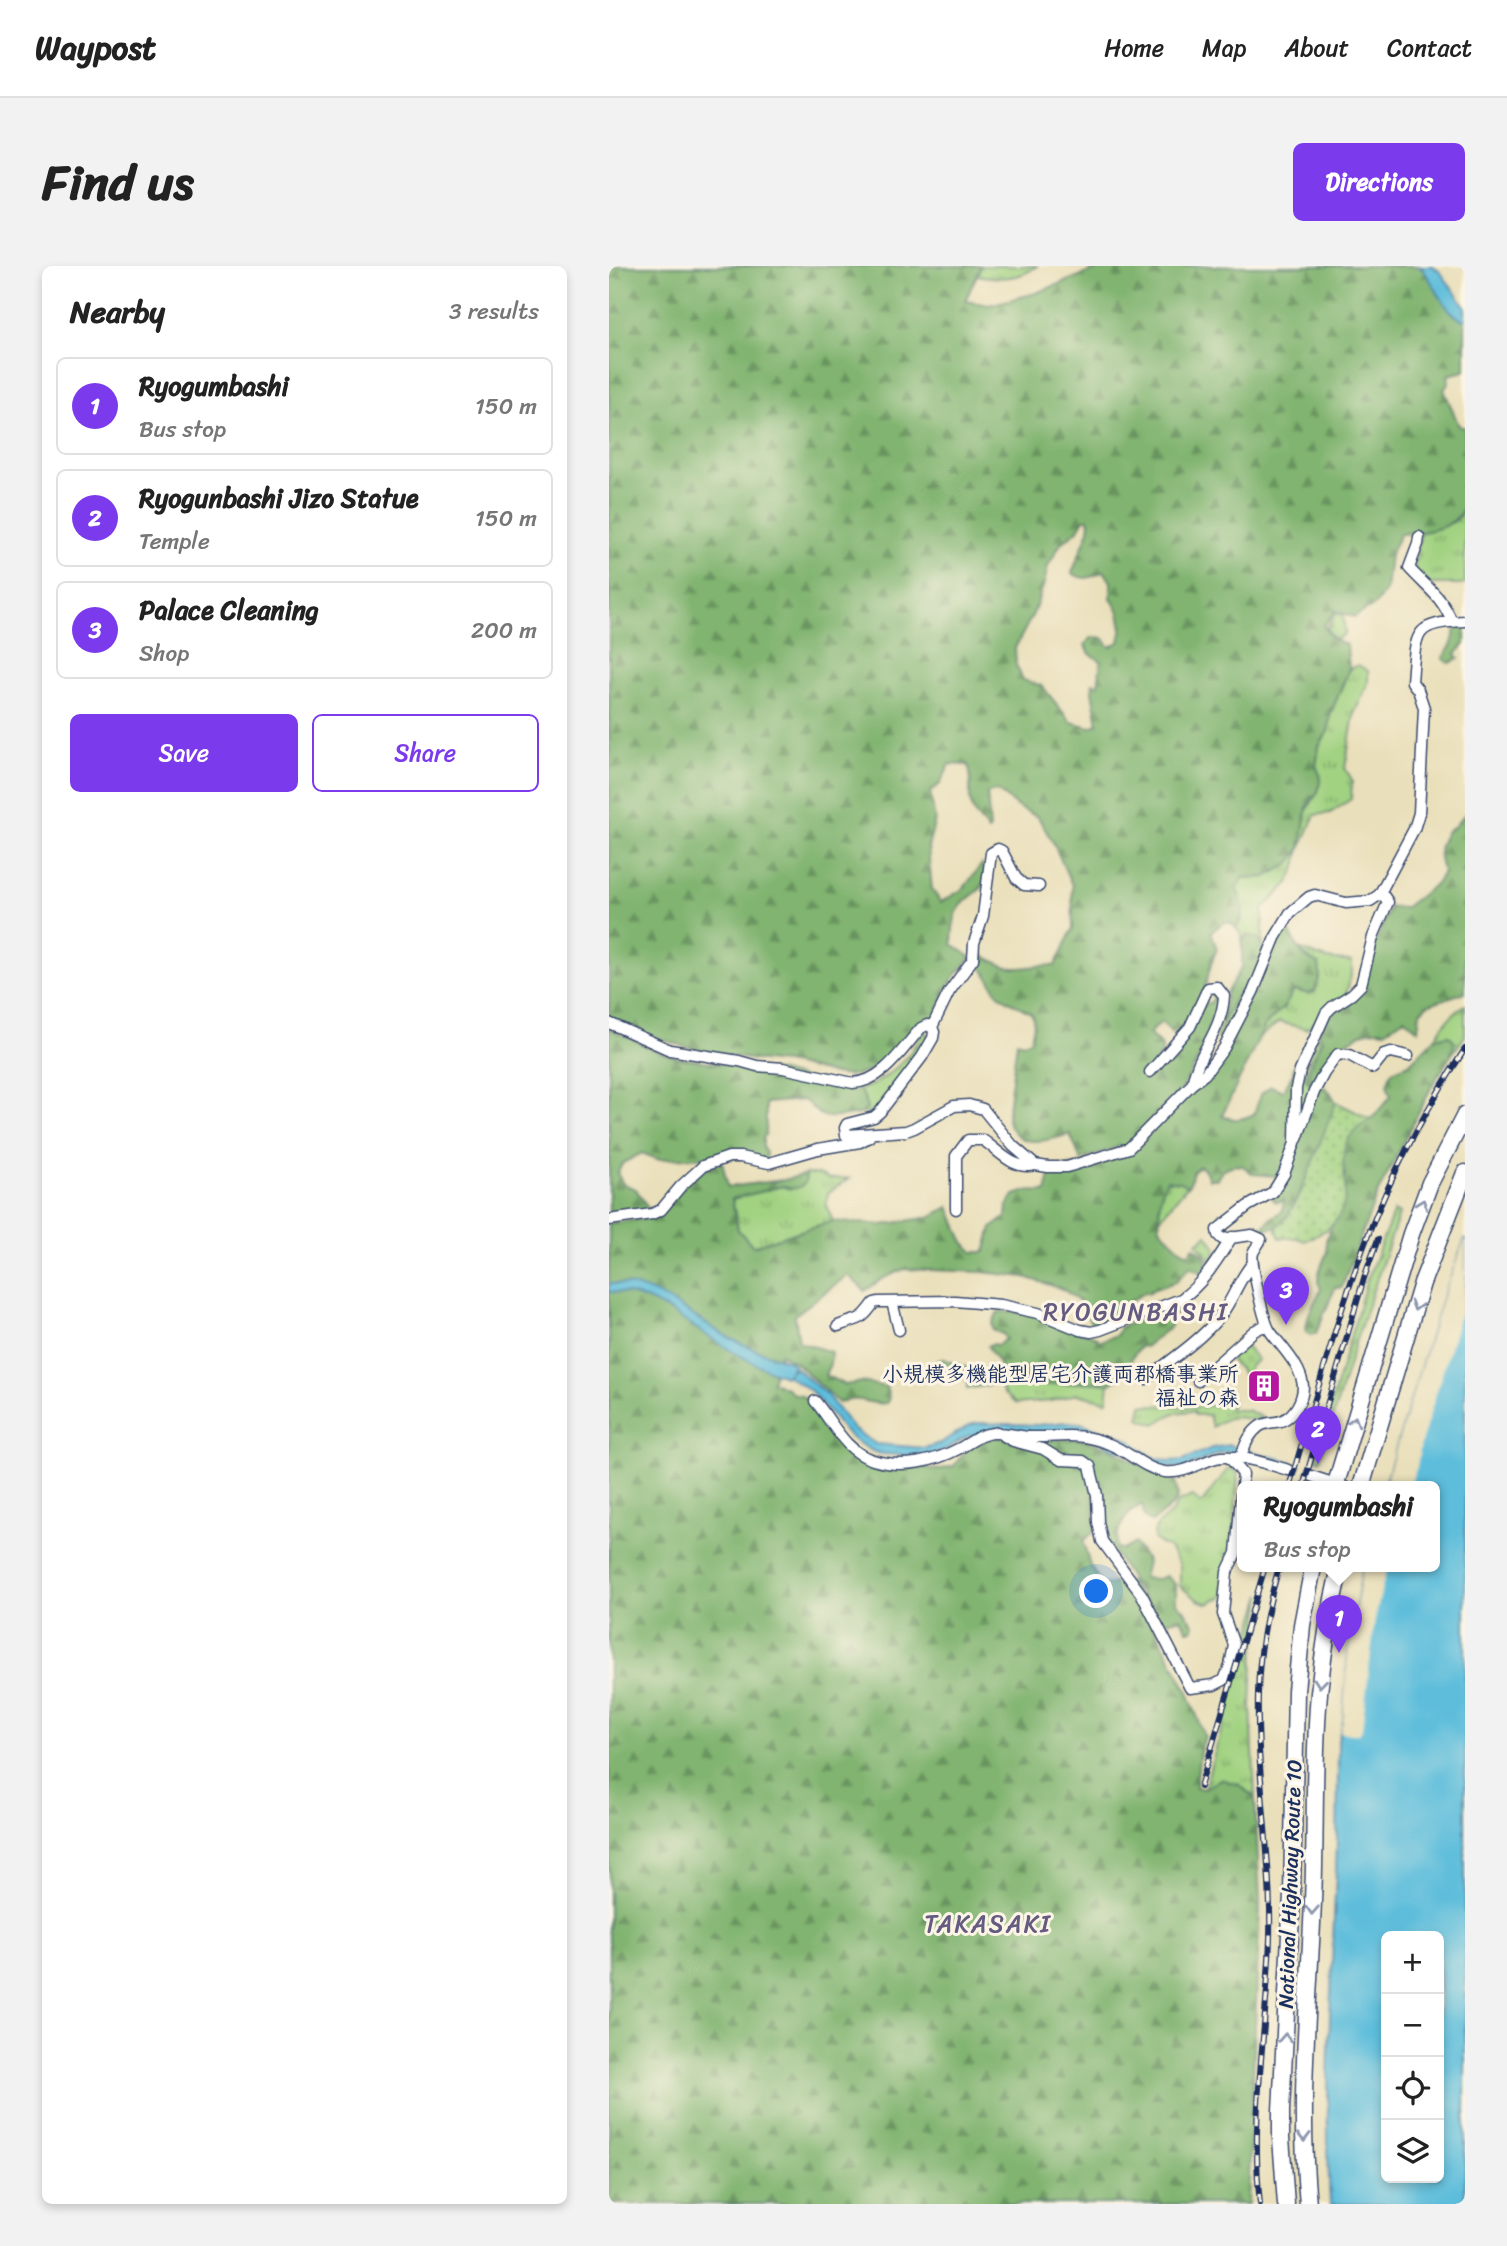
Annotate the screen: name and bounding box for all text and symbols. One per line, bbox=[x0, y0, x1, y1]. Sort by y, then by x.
text: Waypost bbox=[35, 19, 156, 77]
text: Home bbox=[1104, 27, 1164, 69]
text: Map bbox=[1202, 27, 1246, 69]
text: About bbox=[1284, 27, 1349, 69]
text: Contact bbox=[1387, 27, 1472, 69]
text: Find us bbox=[42, 139, 194, 226]
button: Directions bbox=[1293, 143, 1465, 221]
text: Nearby bbox=[70, 285, 165, 339]
text: 3 results bbox=[449, 291, 539, 332]
text: Ryogumbashi bbox=[139, 363, 289, 409]
text: 1 bbox=[90, 386, 100, 427]
text: 150 m bbox=[475, 386, 537, 427]
text: Bus stop bbox=[139, 409, 226, 450]
text: Ryogunbashi Jizo Statue bbox=[139, 475, 419, 521]
text: 2 bbox=[88, 498, 102, 539]
text: 150 m bbox=[475, 498, 537, 539]
text: Temple bbox=[139, 521, 210, 562]
text: Palace Cleaning bbox=[139, 587, 319, 633]
text: 3 bbox=[89, 610, 101, 651]
text: 200 m bbox=[471, 610, 537, 651]
text: Shop bbox=[139, 633, 189, 674]
button: Save bbox=[70, 714, 298, 792]
button: Share bbox=[312, 714, 539, 792]
one-way arrow bbox=[1413, 1199, 1427, 1211]
pin: 3 bbox=[1263, 1267, 1309, 1325]
district label: RYOGUNBASHI bbox=[1043, 1291, 1229, 1333]
one-way arrow bbox=[1409, 1299, 1424, 1311]
place label: 小規模多機能型居宅介護両郡橋事業所 福祉の森 bbox=[882, 1355, 1239, 1417]
building icon: 小規模多機能型居宅介護両郡橋事業所 福祉の森 bbox=[1245, 1367, 1283, 1405]
pin: 2 bbox=[1295, 1406, 1341, 1464]
one-way arrow bbox=[1346, 1416, 1361, 1428]
popup bbox=[1237, 1481, 1440, 1572]
text: Ryogumbashi bbox=[1264, 1483, 1413, 1529]
text: Bus stop bbox=[1264, 1529, 1351, 1570]
your location bbox=[1079, 1574, 1113, 1608]
pin: 1 bbox=[1316, 1595, 1362, 1653]
one-way arrow bbox=[1313, 1678, 1328, 1689]
street label: National Highway Route 10 bbox=[1267, 1759, 1313, 2009]
district label: TAKASAKI bbox=[924, 1903, 1052, 1945]
one-way arrow bbox=[1305, 1905, 1320, 1916]
map controls bbox=[1381, 1931, 1444, 2183]
button: + bbox=[1381, 1931, 1444, 1994]
button: − bbox=[1381, 1994, 1444, 2057]
one-way arrow bbox=[1277, 2032, 1292, 2043]
button: locate bbox=[1381, 2057, 1444, 2120]
button: layers bbox=[1381, 2120, 1444, 2183]
one-way arrow bbox=[1296, 2133, 1312, 2143]

